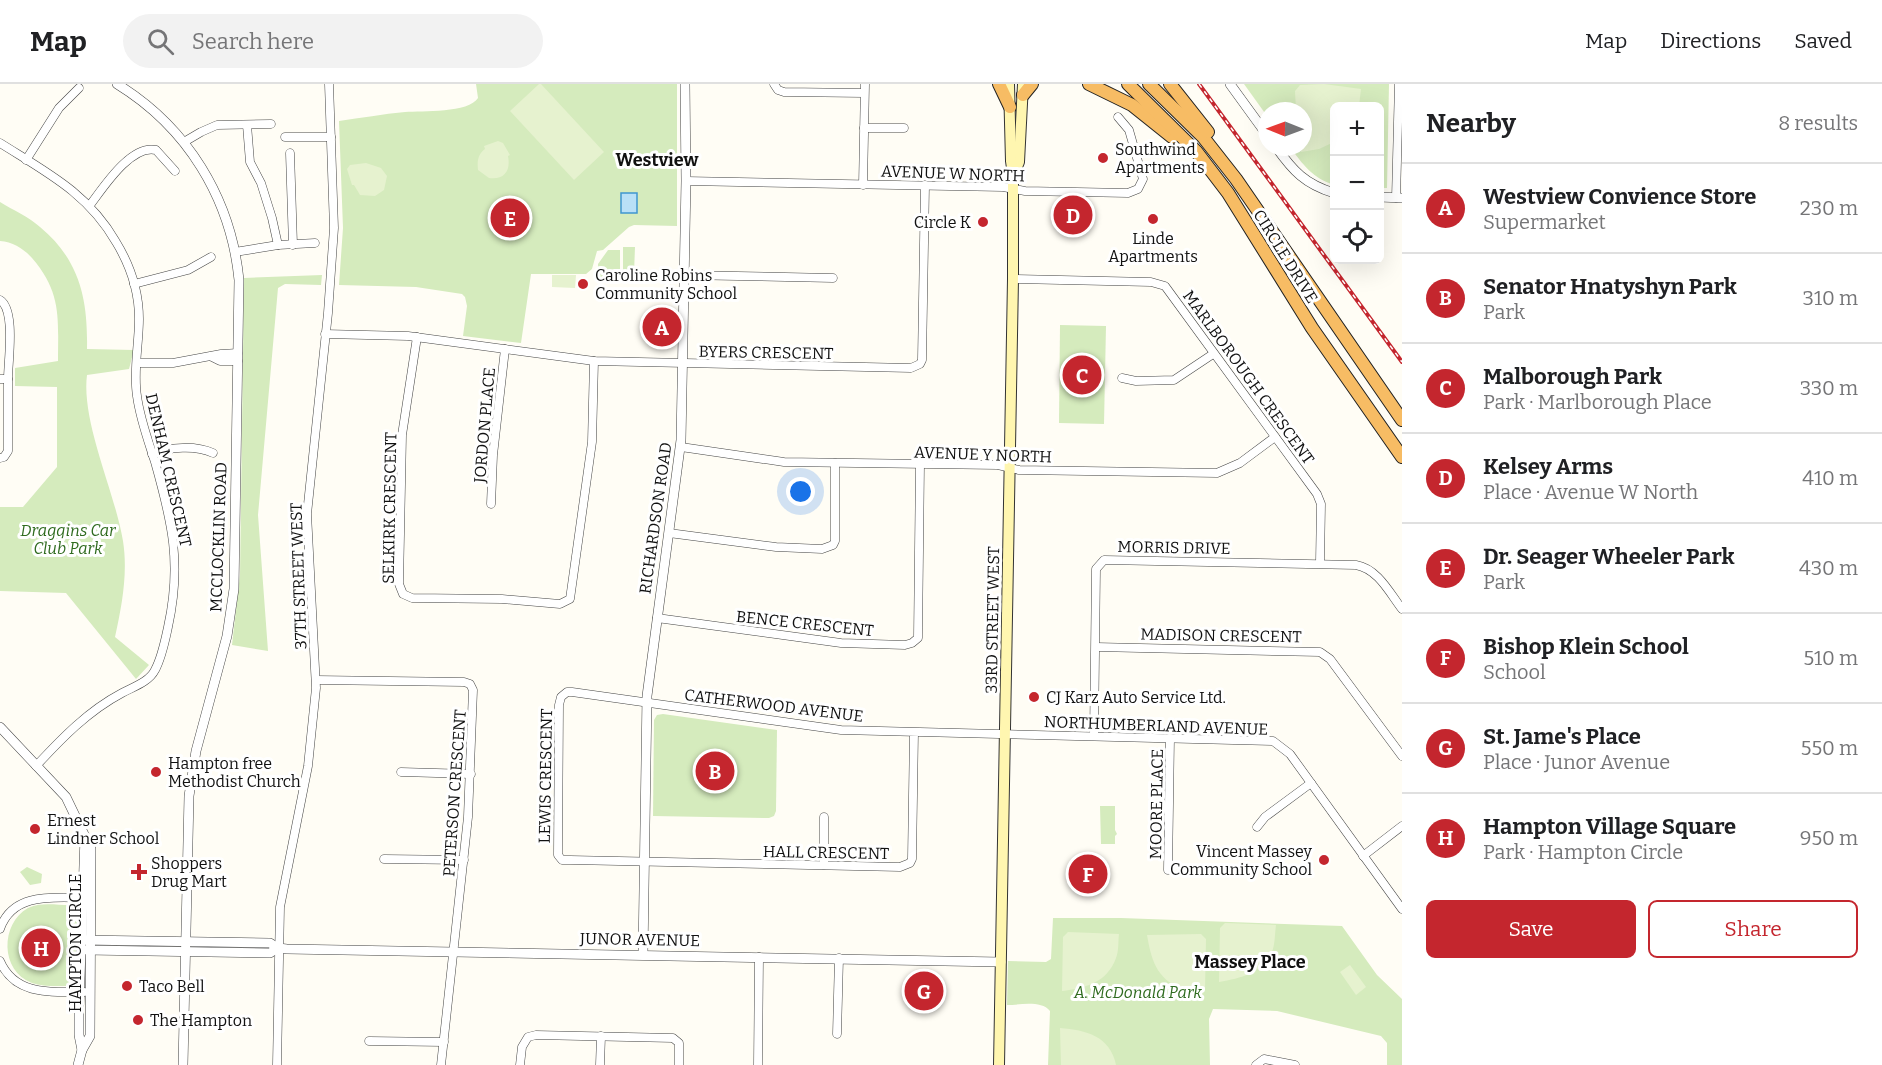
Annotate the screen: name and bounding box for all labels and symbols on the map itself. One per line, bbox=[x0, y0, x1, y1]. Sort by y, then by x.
north arrow bbox=[1258, 102, 1312, 156]
place label: Southwind Apartments bbox=[1115, 140, 1205, 177]
district label: Westview bbox=[616, 149, 699, 171]
marker: Southwind Apartments bbox=[1096, 151, 1110, 165]
street label: AVENUE W NORTH bbox=[881, 161, 1025, 186]
pin: D bbox=[1054, 192, 1092, 238]
pin: E bbox=[490, 196, 530, 240]
street label: CIRCLE DRIVE bbox=[1249, 206, 1322, 306]
marker: Linde Apartments bbox=[1146, 212, 1160, 226]
place label: Circle K bbox=[914, 213, 972, 232]
marker: Circle K bbox=[976, 215, 990, 229]
place label: Linde Apartments bbox=[1108, 229, 1198, 266]
place label: Caroline Robins Community School bbox=[595, 266, 737, 303]
marker: Caroline Robins Community School bbox=[576, 277, 590, 291]
street label: MARLBOROUGH CRESCENT bbox=[1179, 287, 1318, 468]
pin: A bbox=[642, 304, 682, 350]
street label: BYERS CRESCENT bbox=[698, 342, 834, 363]
pin: C bbox=[1062, 352, 1102, 398]
street label: JORDON PLACE bbox=[470, 366, 499, 485]
street label: DENHAM CRESCENT bbox=[142, 391, 195, 549]
street label: SELKIRK CRESCENT bbox=[379, 432, 400, 584]
street label: RICHARDSON ROAD bbox=[635, 441, 676, 595]
street label: AVENUE Y NORTH bbox=[914, 443, 1052, 466]
street label: MCCLOCKLIN ROAD bbox=[206, 462, 231, 612]
your location bbox=[786, 477, 815, 506]
street label: 37TH STREET WEST bbox=[286, 502, 311, 650]
park label: Draggins Car Club Park bbox=[20, 521, 117, 558]
street label: MORRIS DRIVE bbox=[1117, 537, 1231, 558]
street label: 33RD STREET WEST bbox=[982, 546, 1003, 694]
street label: BENCE CRESCENT bbox=[735, 607, 875, 640]
street label: MADISON CRESCENT bbox=[1140, 625, 1302, 646]
street label: CATHERWOOD AVENUE bbox=[683, 685, 865, 726]
place label: CJ Karz Auto Service Ltd. bbox=[1046, 688, 1226, 707]
marker: CJ Karz Auto Service Ltd. bbox=[1027, 690, 1041, 704]
street label: LEWIS CRESCENT bbox=[535, 708, 556, 844]
street label: PETERSON CRESCENT bbox=[439, 709, 470, 877]
street label: NORTHUMBERLAND AVENUE bbox=[1044, 712, 1268, 739]
pin: B bbox=[696, 748, 734, 794]
street label: MOORE PLACE bbox=[1146, 748, 1167, 860]
place label: Hampton free Methodist Church bbox=[168, 754, 301, 791]
marker: Hampton free Methodist Church bbox=[149, 765, 163, 779]
place label: Ernest Lindner School bbox=[47, 811, 160, 848]
marker: Ernest Lindner School bbox=[28, 822, 42, 836]
street label: HALL CRESCENT bbox=[763, 842, 889, 863]
place label: Vincent Massey Community School bbox=[1170, 842, 1313, 879]
pin: F bbox=[1068, 852, 1108, 896]
marker: Vincent Massey Community School bbox=[1317, 853, 1331, 867]
place label: Shoppers Drug Mart bbox=[151, 854, 227, 891]
marker: Shoppers Drug Mart bbox=[132, 865, 146, 879]
street label: HAMPTON CIRCLE bbox=[66, 874, 85, 1012]
pin: H bbox=[22, 926, 60, 970]
street label: JUNOR AVENUE bbox=[579, 929, 700, 950]
district label: Massey Place bbox=[1194, 951, 1306, 973]
pin: G bbox=[904, 968, 944, 1014]
place label: Taco Bell bbox=[139, 977, 205, 996]
marker: Taco Bell bbox=[120, 979, 134, 993]
park label: A. McDonald Park bbox=[1073, 983, 1202, 1002]
place label: The Hampton bbox=[150, 1011, 252, 1030]
marker: The Hampton bbox=[131, 1013, 145, 1027]

